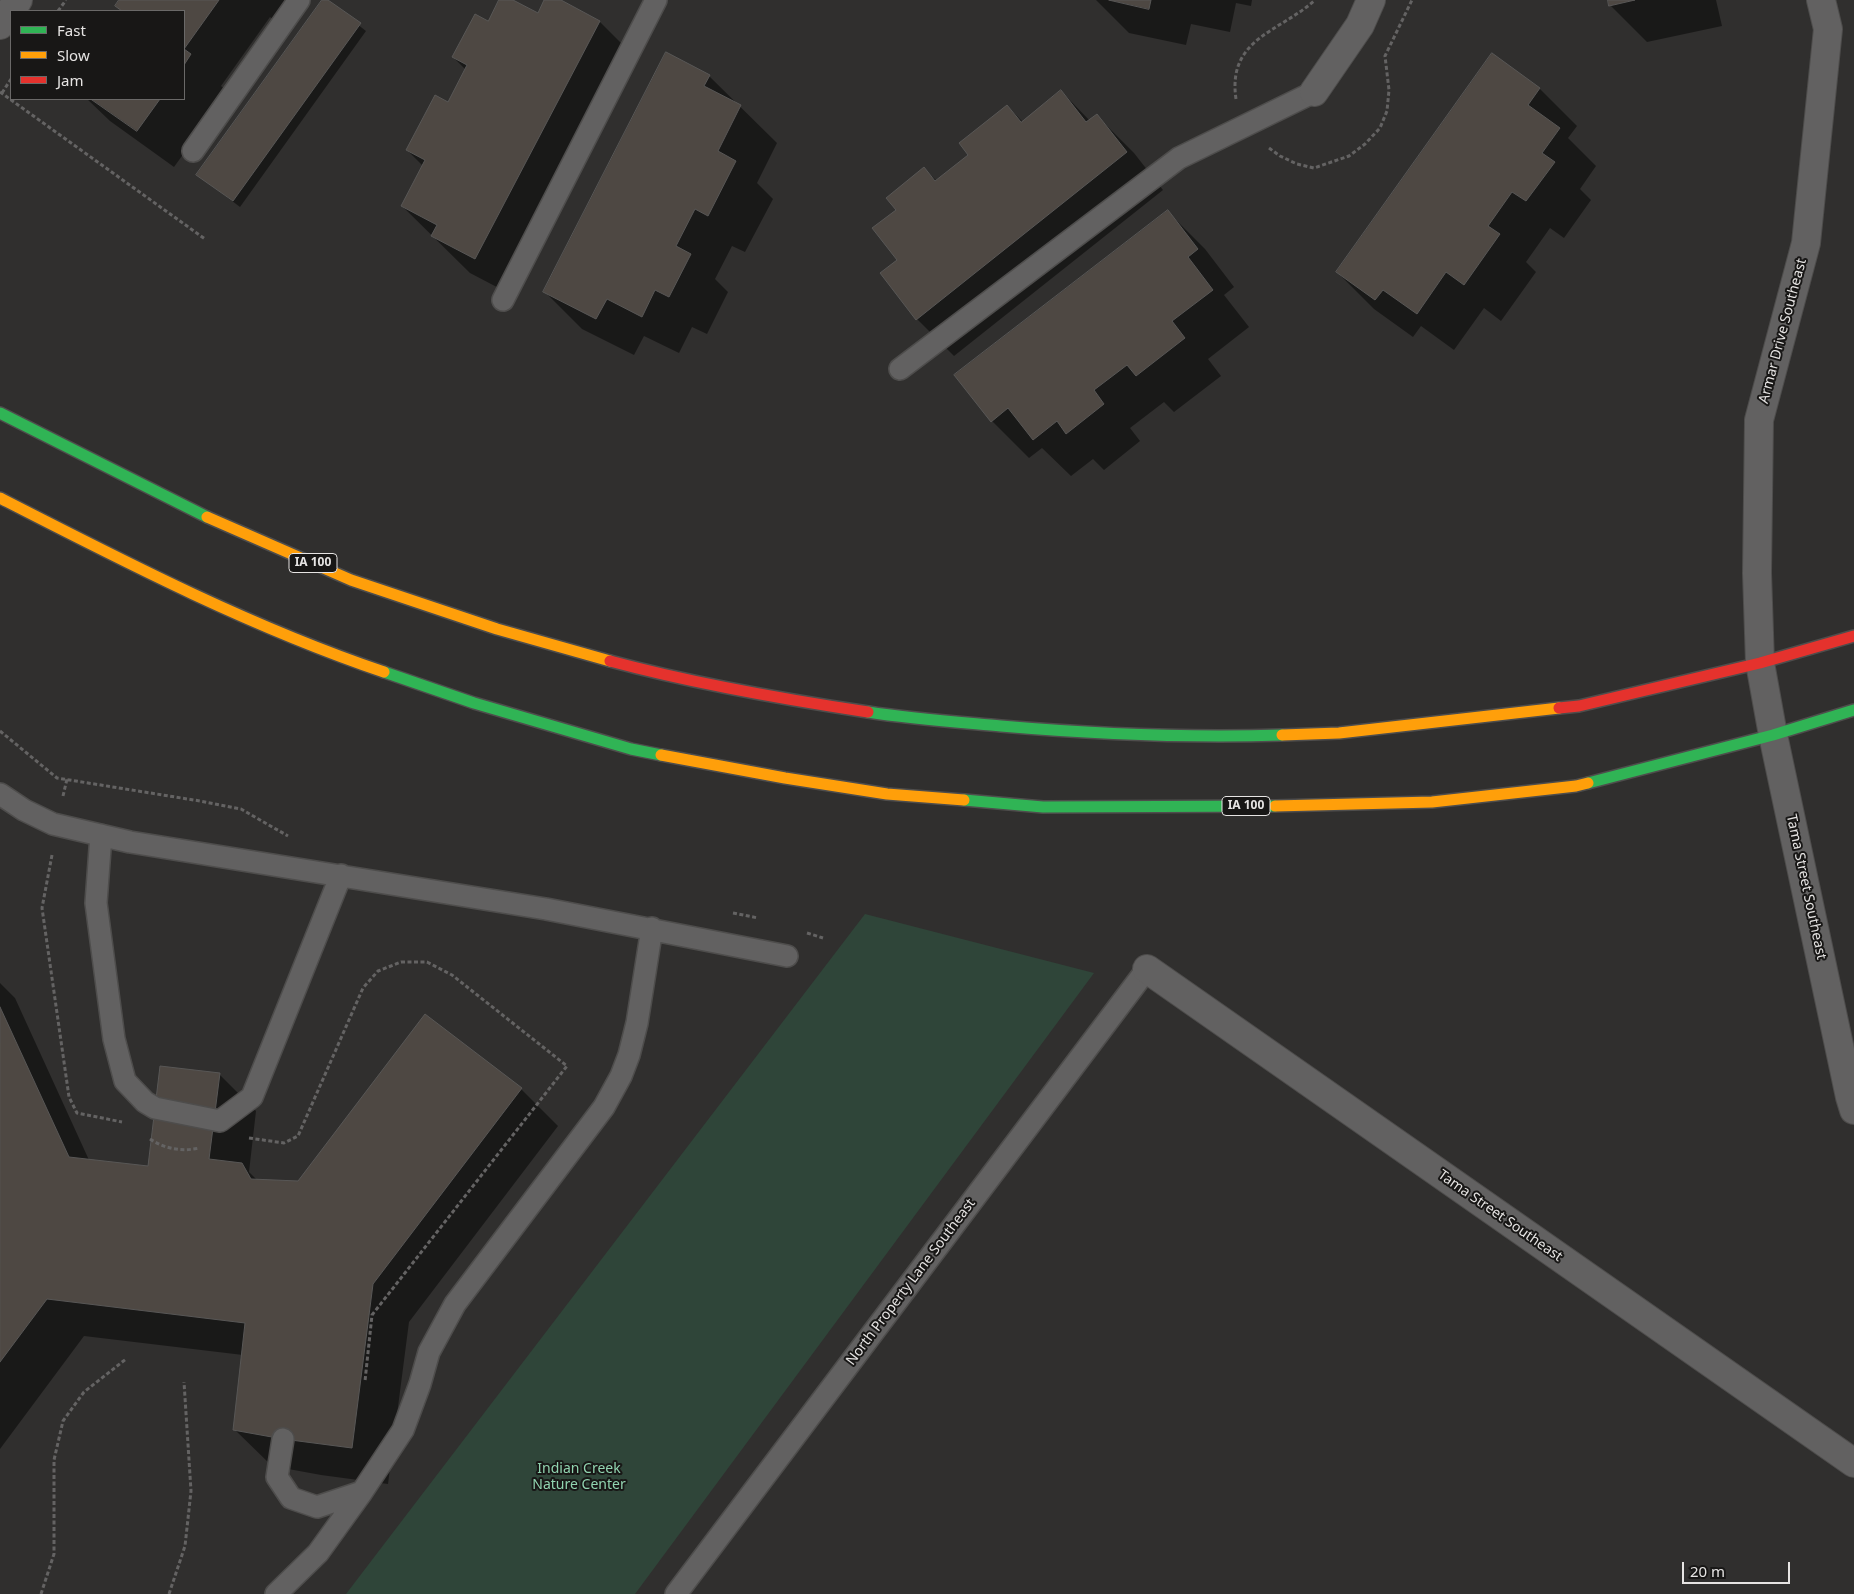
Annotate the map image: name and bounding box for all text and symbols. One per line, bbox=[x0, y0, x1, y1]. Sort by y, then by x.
legend bbox=[10, 10, 185, 100]
text: Fast bbox=[57, 20, 86, 40]
text: Slow bbox=[57, 45, 90, 65]
text: Jam bbox=[57, 70, 84, 90]
street label: Armar Drive Southeast bbox=[1756, 257, 1810, 405]
road number: IA 100 bbox=[289, 554, 337, 572]
road number: IA 100 bbox=[1222, 796, 1270, 816]
street label: Tama Street Southeast bbox=[1782, 813, 1830, 961]
street label: Tama Street Southeast bbox=[1435, 1167, 1565, 1265]
street label: North Property Lane Southeast bbox=[843, 1195, 979, 1369]
park label: Indian Creek Nature Center bbox=[532, 1461, 626, 1494]
scale bar bbox=[1684, 1552, 1792, 1584]
text: 20 m bbox=[1690, 1561, 1725, 1581]

